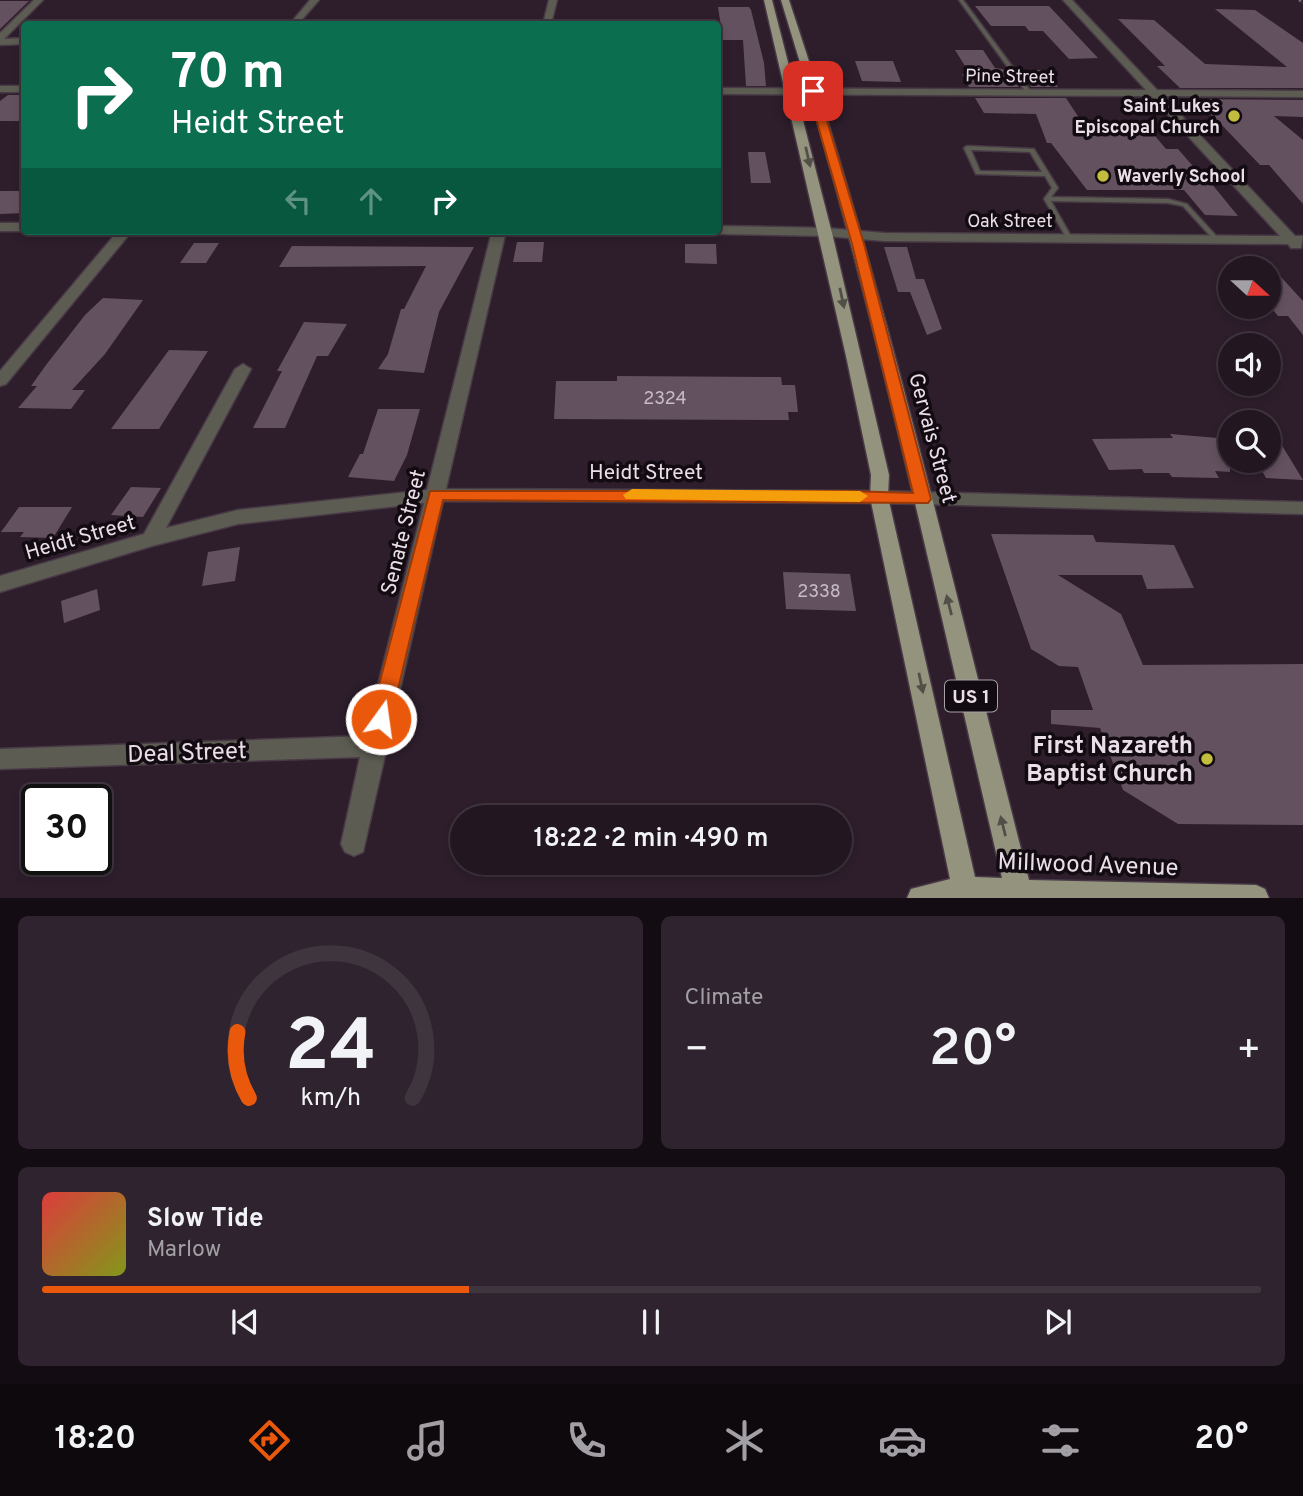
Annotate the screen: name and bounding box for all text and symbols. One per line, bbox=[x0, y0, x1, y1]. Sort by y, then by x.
text: 70 m bbox=[171, 44, 285, 106]
icon: right bbox=[56, 49, 147, 140]
pin bbox=[783, 61, 843, 121]
street label: Pine Street bbox=[965, 65, 1055, 90]
icon: arrive bbox=[794, 72, 832, 110]
place label: Saint Lukes Episcopal Church bbox=[1074, 96, 1220, 140]
text: Heidt Street bbox=[171, 105, 345, 145]
marker: Saint Lukes Episcopal Church bbox=[1226, 108, 1242, 124]
one-way arrow bbox=[802, 146, 813, 168]
place label: Waverly School bbox=[1117, 166, 1246, 189]
marker: Waverly School bbox=[1095, 168, 1111, 184]
icon: left bbox=[279, 182, 317, 220]
icon: ahead bbox=[352, 182, 390, 220]
icon: right bbox=[425, 182, 463, 220]
street label: Oak Street bbox=[967, 211, 1053, 234]
north arrow bbox=[1218, 256, 1281, 318]
map controls bbox=[1218, 256, 1281, 473]
one-way arrow bbox=[836, 287, 847, 309]
button: sound bbox=[1218, 333, 1281, 396]
street label: Gervais Street bbox=[901, 370, 962, 506]
house number: 2324 bbox=[643, 388, 687, 411]
button: search bbox=[1218, 410, 1281, 473]
street label: Heidt Street bbox=[589, 460, 703, 487]
street label: Senate Street bbox=[376, 467, 433, 598]
street label: Heidt Street bbox=[22, 510, 139, 567]
house number: 2338 bbox=[797, 581, 841, 604]
one-way arrow bbox=[943, 594, 954, 616]
one-way arrow bbox=[916, 672, 927, 694]
road number: US 1 bbox=[945, 680, 997, 712]
position arrow bbox=[344, 682, 418, 756]
place label: First Nazareth Baptist Church bbox=[1026, 732, 1193, 790]
street label: Deal Street bbox=[127, 737, 247, 771]
marker: First Nazareth Baptist Church bbox=[1199, 751, 1215, 767]
speed limit sign: 30 bbox=[21, 784, 112, 875]
one-way arrow bbox=[997, 815, 1008, 837]
text: 18:22 · 2 min · 490 m bbox=[534, 823, 768, 856]
street label: Millwood Avenue bbox=[997, 848, 1179, 884]
text: Climate bbox=[685, 984, 763, 1013]
text: 24 bbox=[285, 1005, 376, 1097]
text: 20° bbox=[929, 1018, 1016, 1084]
text: − bbox=[685, 1027, 709, 1076]
text: + bbox=[1236, 1027, 1261, 1076]
text: km/h bbox=[300, 1083, 361, 1115]
text: Slow Tide bbox=[147, 1203, 264, 1236]
text: Marlow bbox=[147, 1236, 221, 1265]
icon: previous bbox=[226, 1303, 264, 1341]
icon: pause bbox=[632, 1303, 670, 1341]
icon: next bbox=[1039, 1303, 1077, 1341]
icon: directions bbox=[245, 1416, 294, 1465]
icon: music bbox=[403, 1416, 452, 1465]
icon: phone bbox=[562, 1416, 611, 1465]
icon: climate bbox=[720, 1416, 769, 1465]
icon: car bbox=[878, 1416, 927, 1465]
icon: filters bbox=[1036, 1416, 1085, 1465]
text: 18:20 bbox=[55, 1420, 136, 1460]
text: 20° bbox=[1194, 1420, 1248, 1460]

